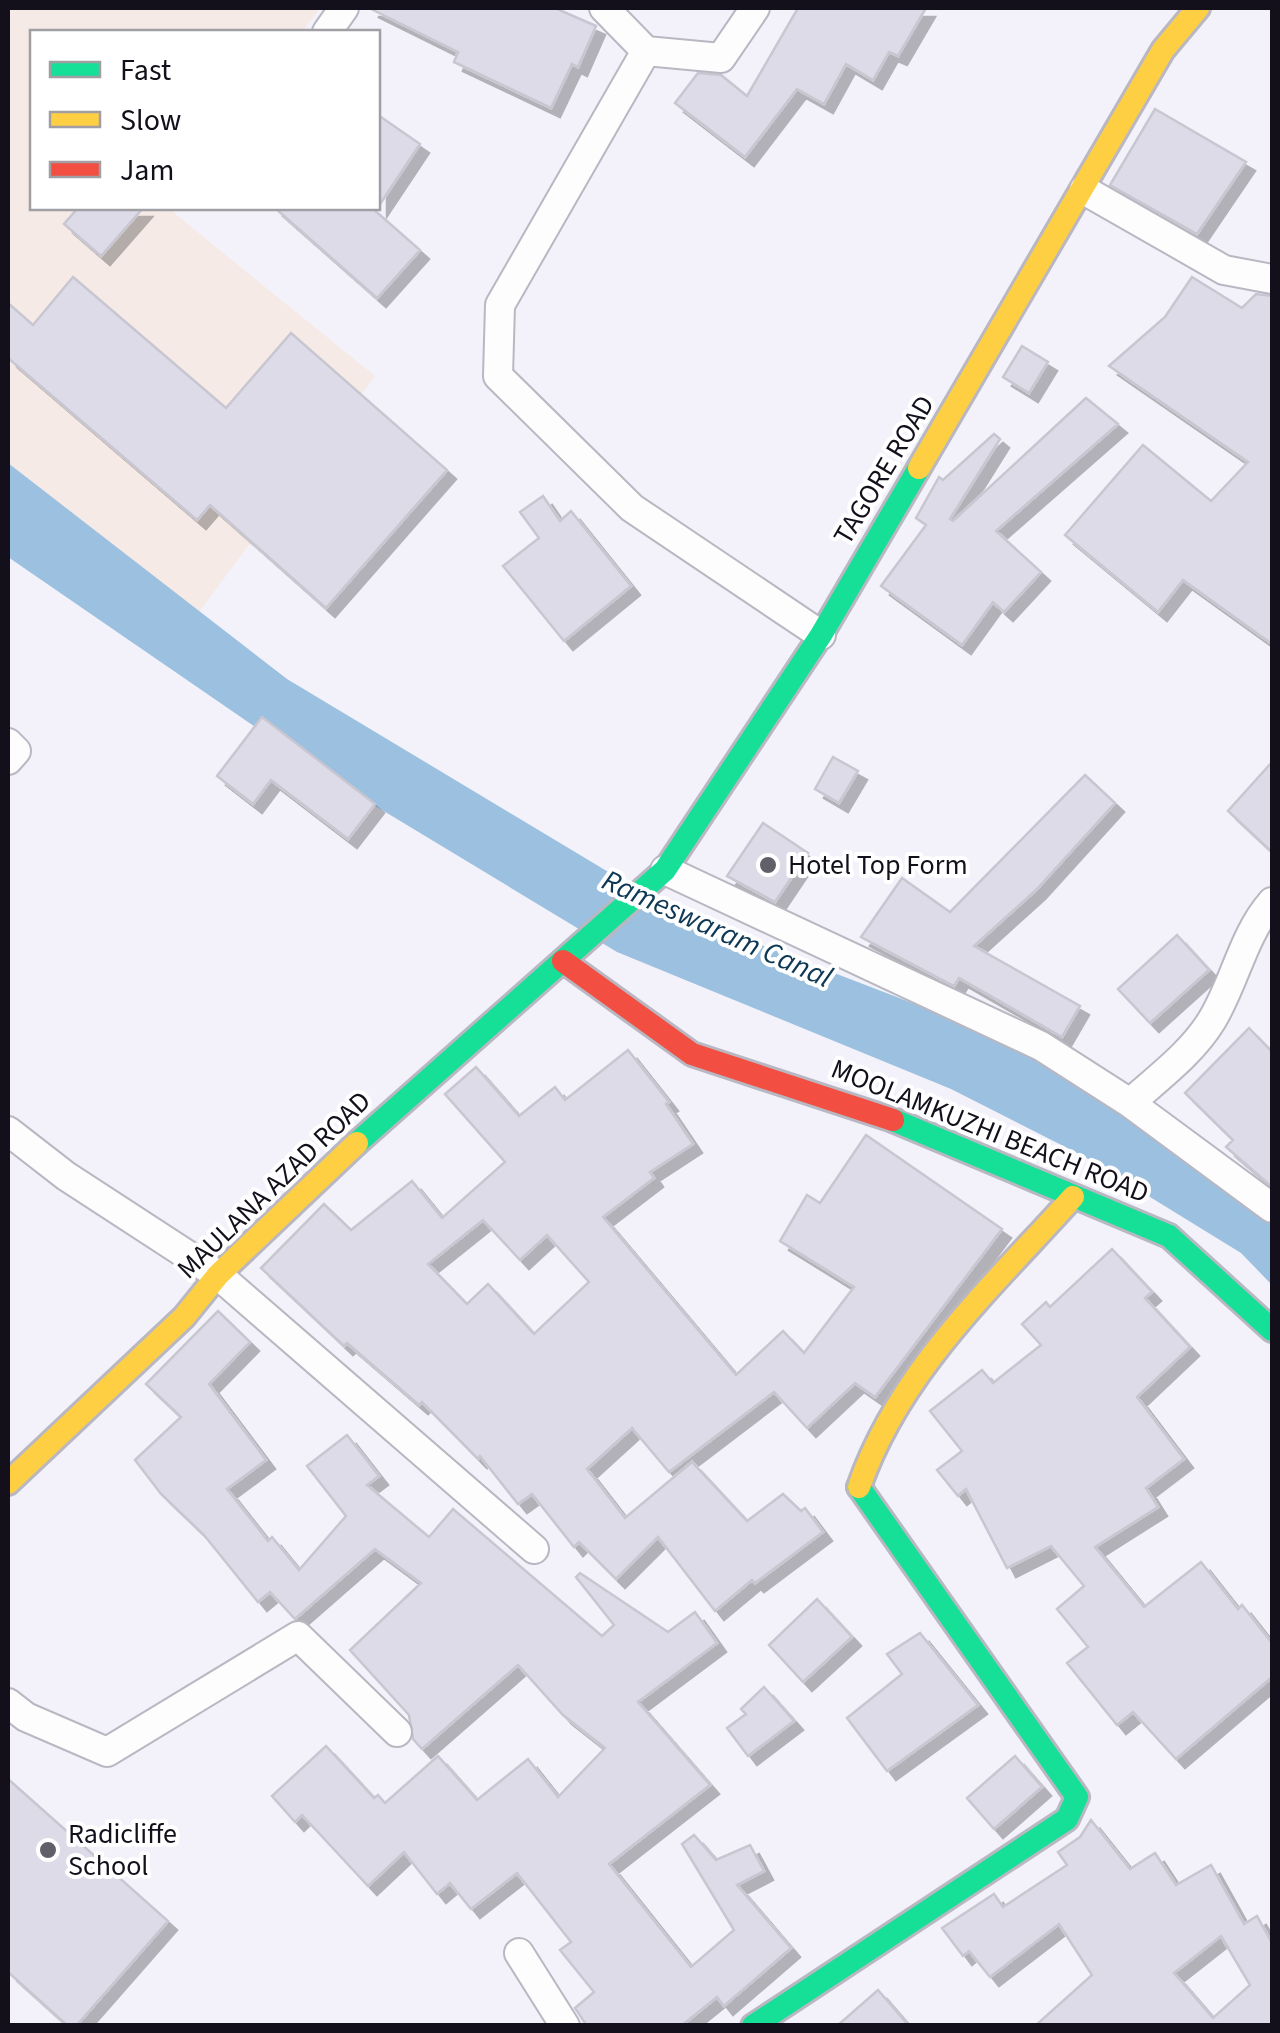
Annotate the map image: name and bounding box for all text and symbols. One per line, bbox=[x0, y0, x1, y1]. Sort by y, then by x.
legend bbox=[30, 30, 380, 210]
text: Fast bbox=[120, 49, 171, 92]
text: Slow bbox=[120, 99, 181, 142]
text: Jam bbox=[120, 149, 174, 192]
street label: TAGORE ROAD bbox=[824, 388, 944, 552]
place label: Hotel Top Form bbox=[788, 845, 968, 885]
marker: Hotel Top Form bbox=[757, 854, 779, 876]
water label: Rameswaram Canal bbox=[595, 859, 839, 999]
street label: MOOLAMKUZHI BEACH ROAD bbox=[825, 1049, 1155, 1213]
street label: MAULANA AZAD ROAD bbox=[168, 1082, 380, 1288]
place label: Radicliffe School bbox=[68, 1814, 177, 1886]
marker: Radicliffe School bbox=[37, 1839, 59, 1861]

